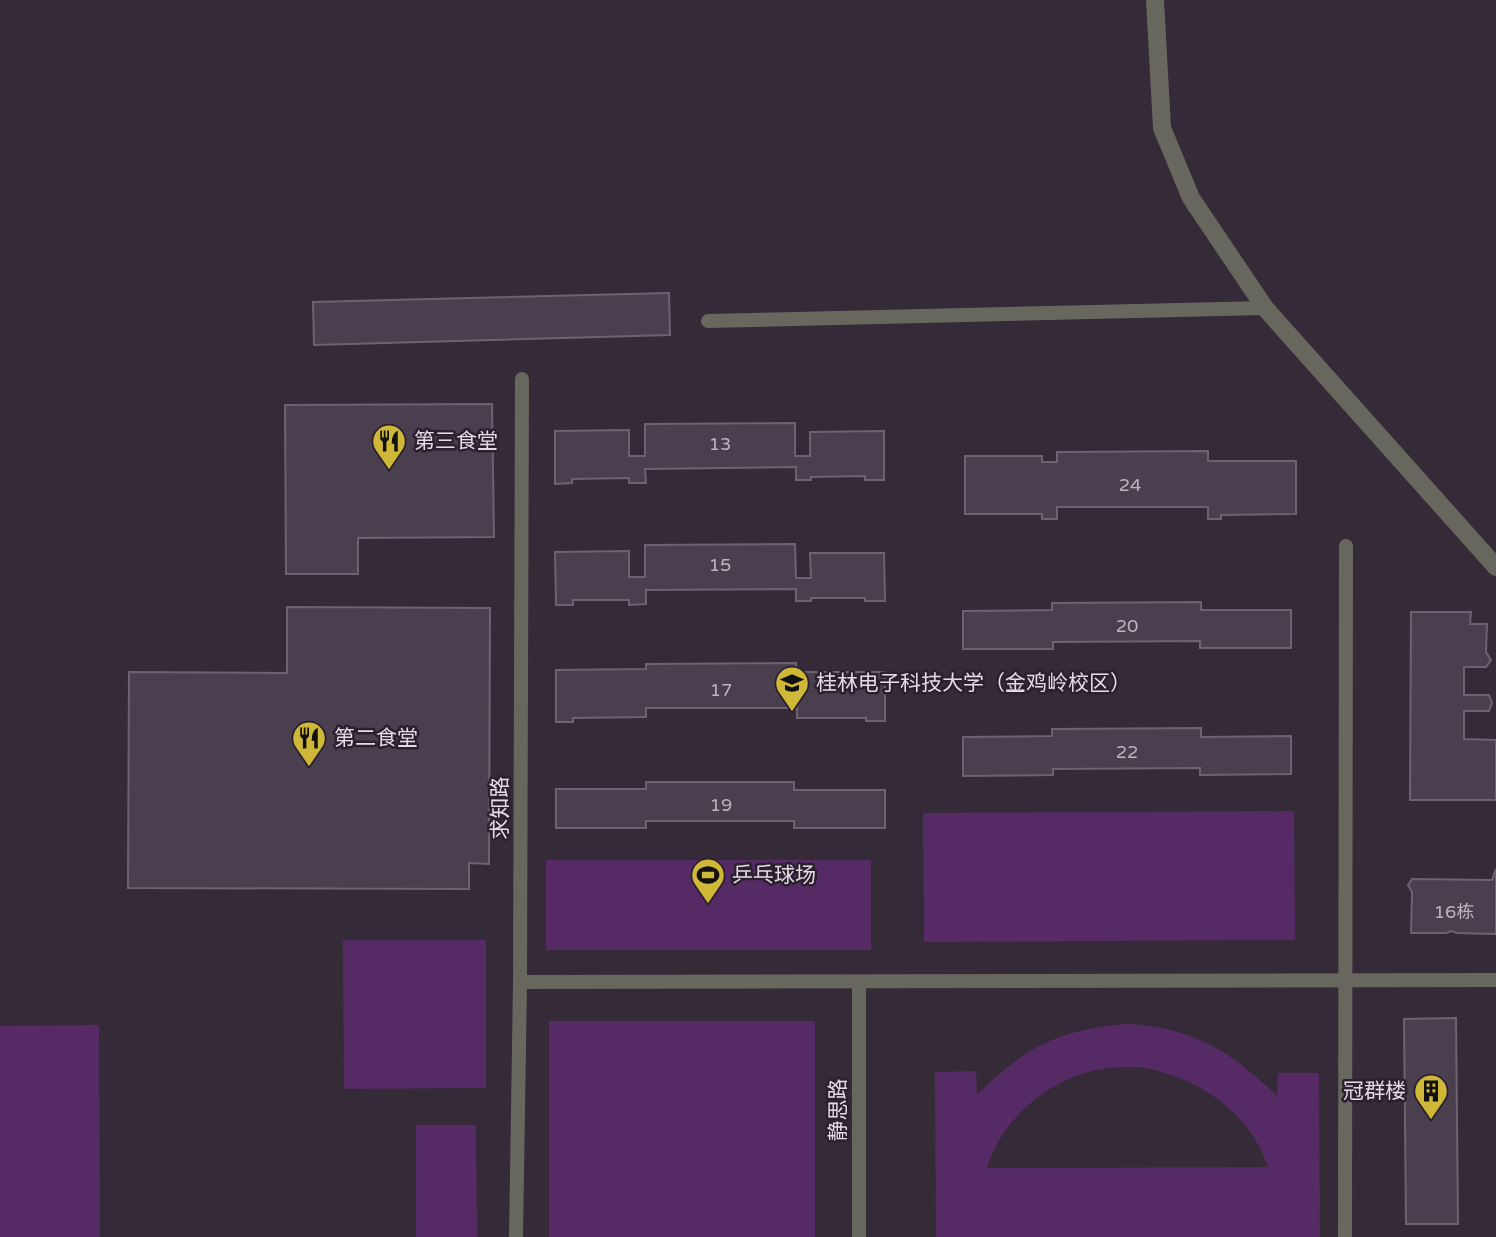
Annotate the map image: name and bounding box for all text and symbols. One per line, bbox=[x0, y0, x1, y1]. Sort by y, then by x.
restaurant icon: 第三食堂 bbox=[370, 422, 408, 471]
place label: 第三食堂 bbox=[414, 429, 498, 454]
house number: 13 bbox=[709, 433, 731, 455]
house number: 24 bbox=[1119, 474, 1141, 496]
house number: 15 bbox=[709, 554, 731, 576]
house number: 20 bbox=[1116, 615, 1138, 637]
school or university icon: 桂林电子科技大学（金鸡岭校区） bbox=[773, 664, 811, 713]
place label: 桂林电子科技大学（金鸡岭校区） bbox=[816, 671, 1131, 696]
house number: 17 bbox=[710, 679, 732, 701]
restaurant icon: 第二食堂 bbox=[290, 719, 328, 768]
place label: 第二食堂 bbox=[334, 726, 418, 751]
house number: 22 bbox=[1116, 741, 1138, 763]
street label: 求知路 bbox=[488, 777, 513, 840]
house number: 19 bbox=[710, 794, 732, 816]
sports icon: 乒乓球场 bbox=[689, 856, 727, 905]
place label: 乒乓球场 bbox=[732, 863, 816, 888]
house number: 16栋 bbox=[1434, 901, 1474, 923]
building icon: 冠群楼 bbox=[1412, 1072, 1450, 1121]
street label: 静思路 bbox=[826, 1079, 851, 1142]
place label: 冠群楼 bbox=[1343, 1079, 1406, 1104]

